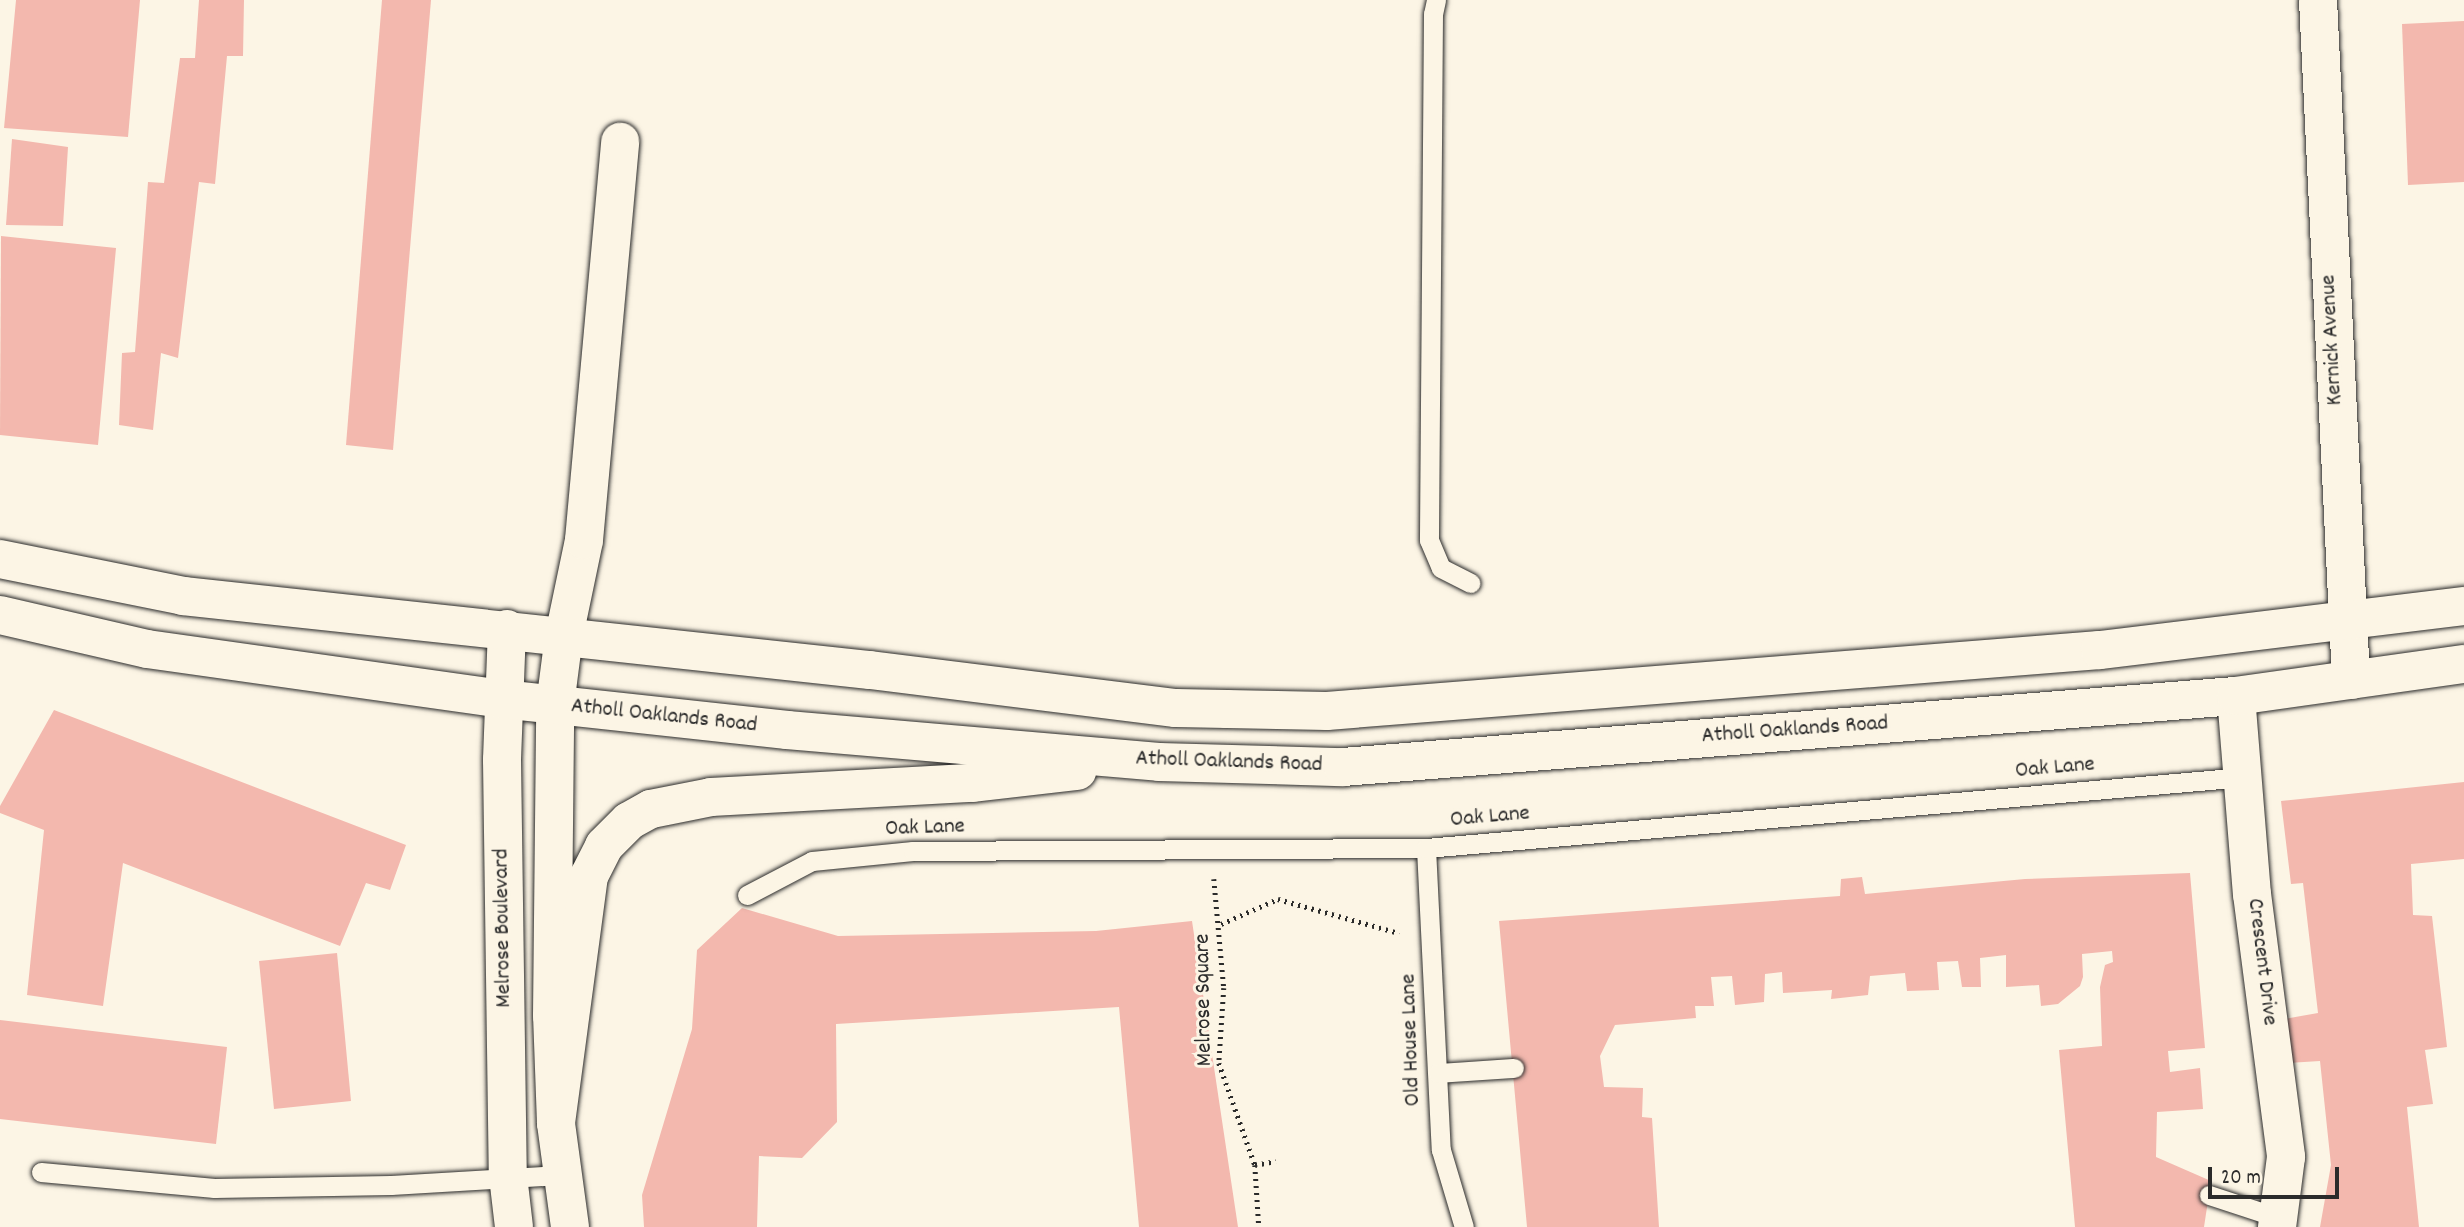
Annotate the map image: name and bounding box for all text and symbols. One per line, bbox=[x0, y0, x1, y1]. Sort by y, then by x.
street label: Kernick Avenue bbox=[2316, 274, 2350, 406]
street label: Atholl Oaklands Road bbox=[570, 693, 758, 741]
street label: Atholl Oaklands Road bbox=[1701, 711, 1889, 751]
street label: Atholl Oaklands Road bbox=[1135, 746, 1323, 780]
street label: Oak Lane bbox=[2014, 752, 2096, 786]
street label: Oak Lane bbox=[1449, 801, 1531, 835]
street label: Oak Lane bbox=[885, 814, 965, 844]
street label: Melrose Boulevard bbox=[489, 848, 519, 1008]
street label: Crescent Drive bbox=[2240, 897, 2282, 1027]
street label: Melrose Square bbox=[1190, 933, 1220, 1067]
street label: Old House Lane bbox=[1396, 973, 1428, 1107]
scale bar bbox=[2212, 1154, 2343, 1198]
text: 20 m bbox=[2221, 1164, 2261, 1194]

